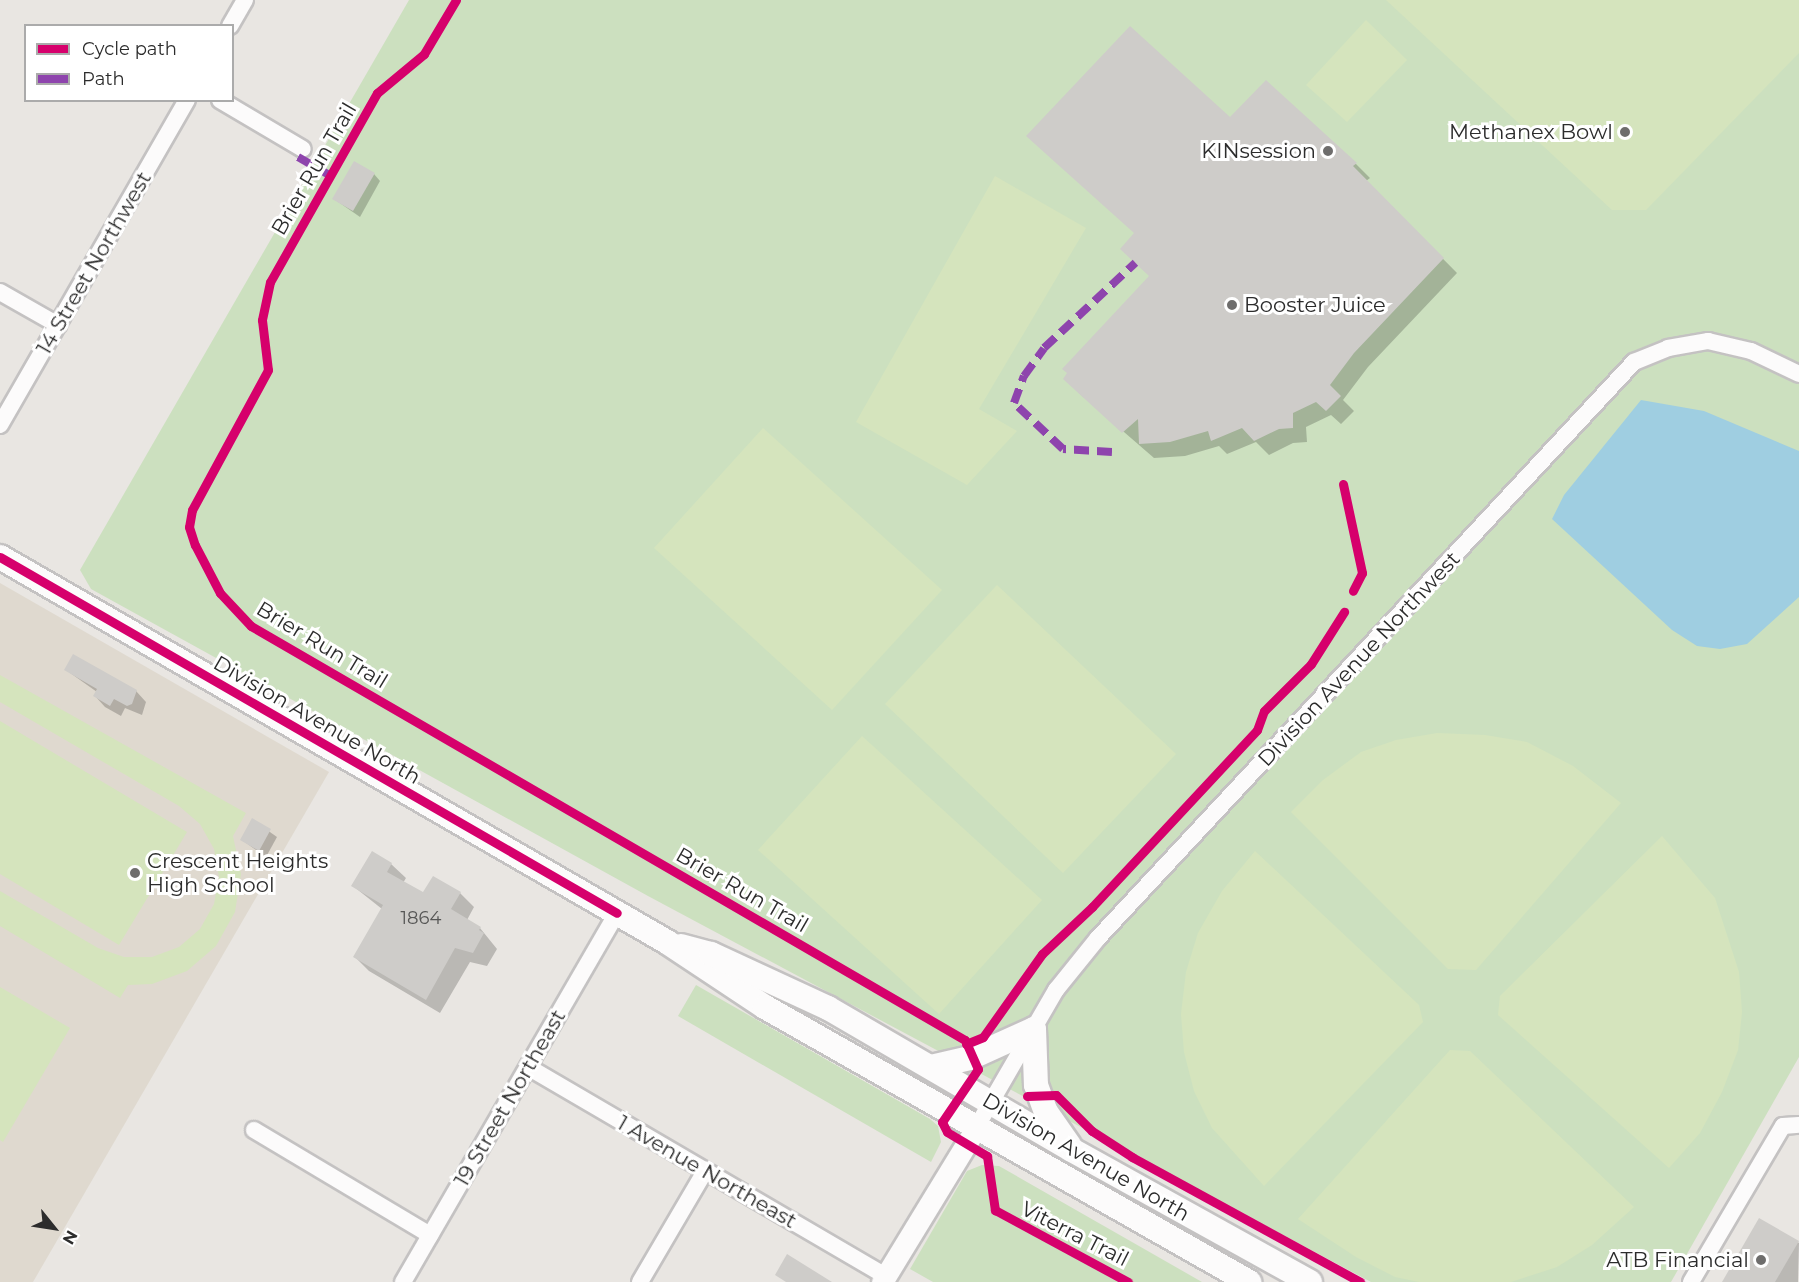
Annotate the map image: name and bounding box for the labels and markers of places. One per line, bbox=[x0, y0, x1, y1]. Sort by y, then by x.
place label: Methanex Bowl bbox=[1449, 119, 1613, 145]
marker: Methanex Bowl bbox=[1618, 125, 1632, 139]
place label: KINsession bbox=[1201, 138, 1316, 164]
marker: KINsession bbox=[1321, 144, 1335, 158]
place label: Booster Juice bbox=[1244, 292, 1386, 318]
marker: Booster Juice bbox=[1225, 298, 1239, 312]
place label: Crescent Heights High School bbox=[147, 848, 328, 898]
marker: Crescent Heights High School bbox=[128, 866, 142, 880]
place label: ATB Financial bbox=[1606, 1247, 1749, 1273]
marker: ATB Financial bbox=[1754, 1253, 1768, 1267]

